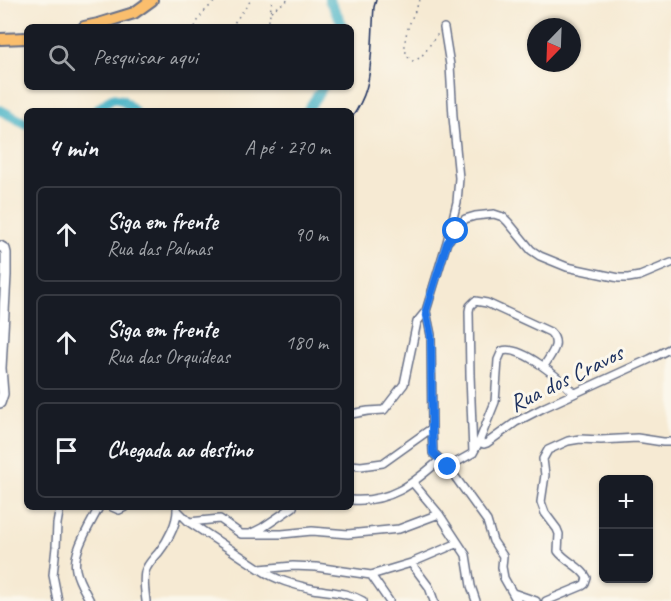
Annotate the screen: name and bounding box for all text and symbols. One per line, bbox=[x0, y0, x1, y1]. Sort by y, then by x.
north arrow bbox=[527, 18, 581, 72]
search box bbox=[24, 24, 354, 90]
icon: search bbox=[45, 41, 78, 74]
text: Pesquisar aqui bbox=[93, 43, 198, 71]
text: 4 min bbox=[48, 131, 98, 164]
text: A pé · 270 m bbox=[245, 135, 330, 160]
text: Siga em frente bbox=[107, 208, 218, 236]
route start bbox=[442, 217, 468, 243]
icon: ahead bbox=[50, 218, 83, 251]
text: 90 m bbox=[294, 222, 328, 247]
text: Rua das Palmas bbox=[107, 236, 212, 261]
text: Siga em frente bbox=[107, 316, 218, 344]
icon: ahead bbox=[50, 326, 83, 359]
text: 180 m bbox=[285, 330, 328, 355]
street label: Rua dos Cravos bbox=[504, 337, 629, 418]
text: Rua das Orquídeas bbox=[107, 344, 230, 369]
icon: arrive bbox=[50, 434, 83, 467]
text: Chegada ao destino bbox=[107, 436, 252, 464]
route end bbox=[434, 453, 460, 479]
map controls bbox=[599, 475, 653, 583]
button: + bbox=[599, 475, 653, 529]
button: − bbox=[599, 529, 653, 583]

